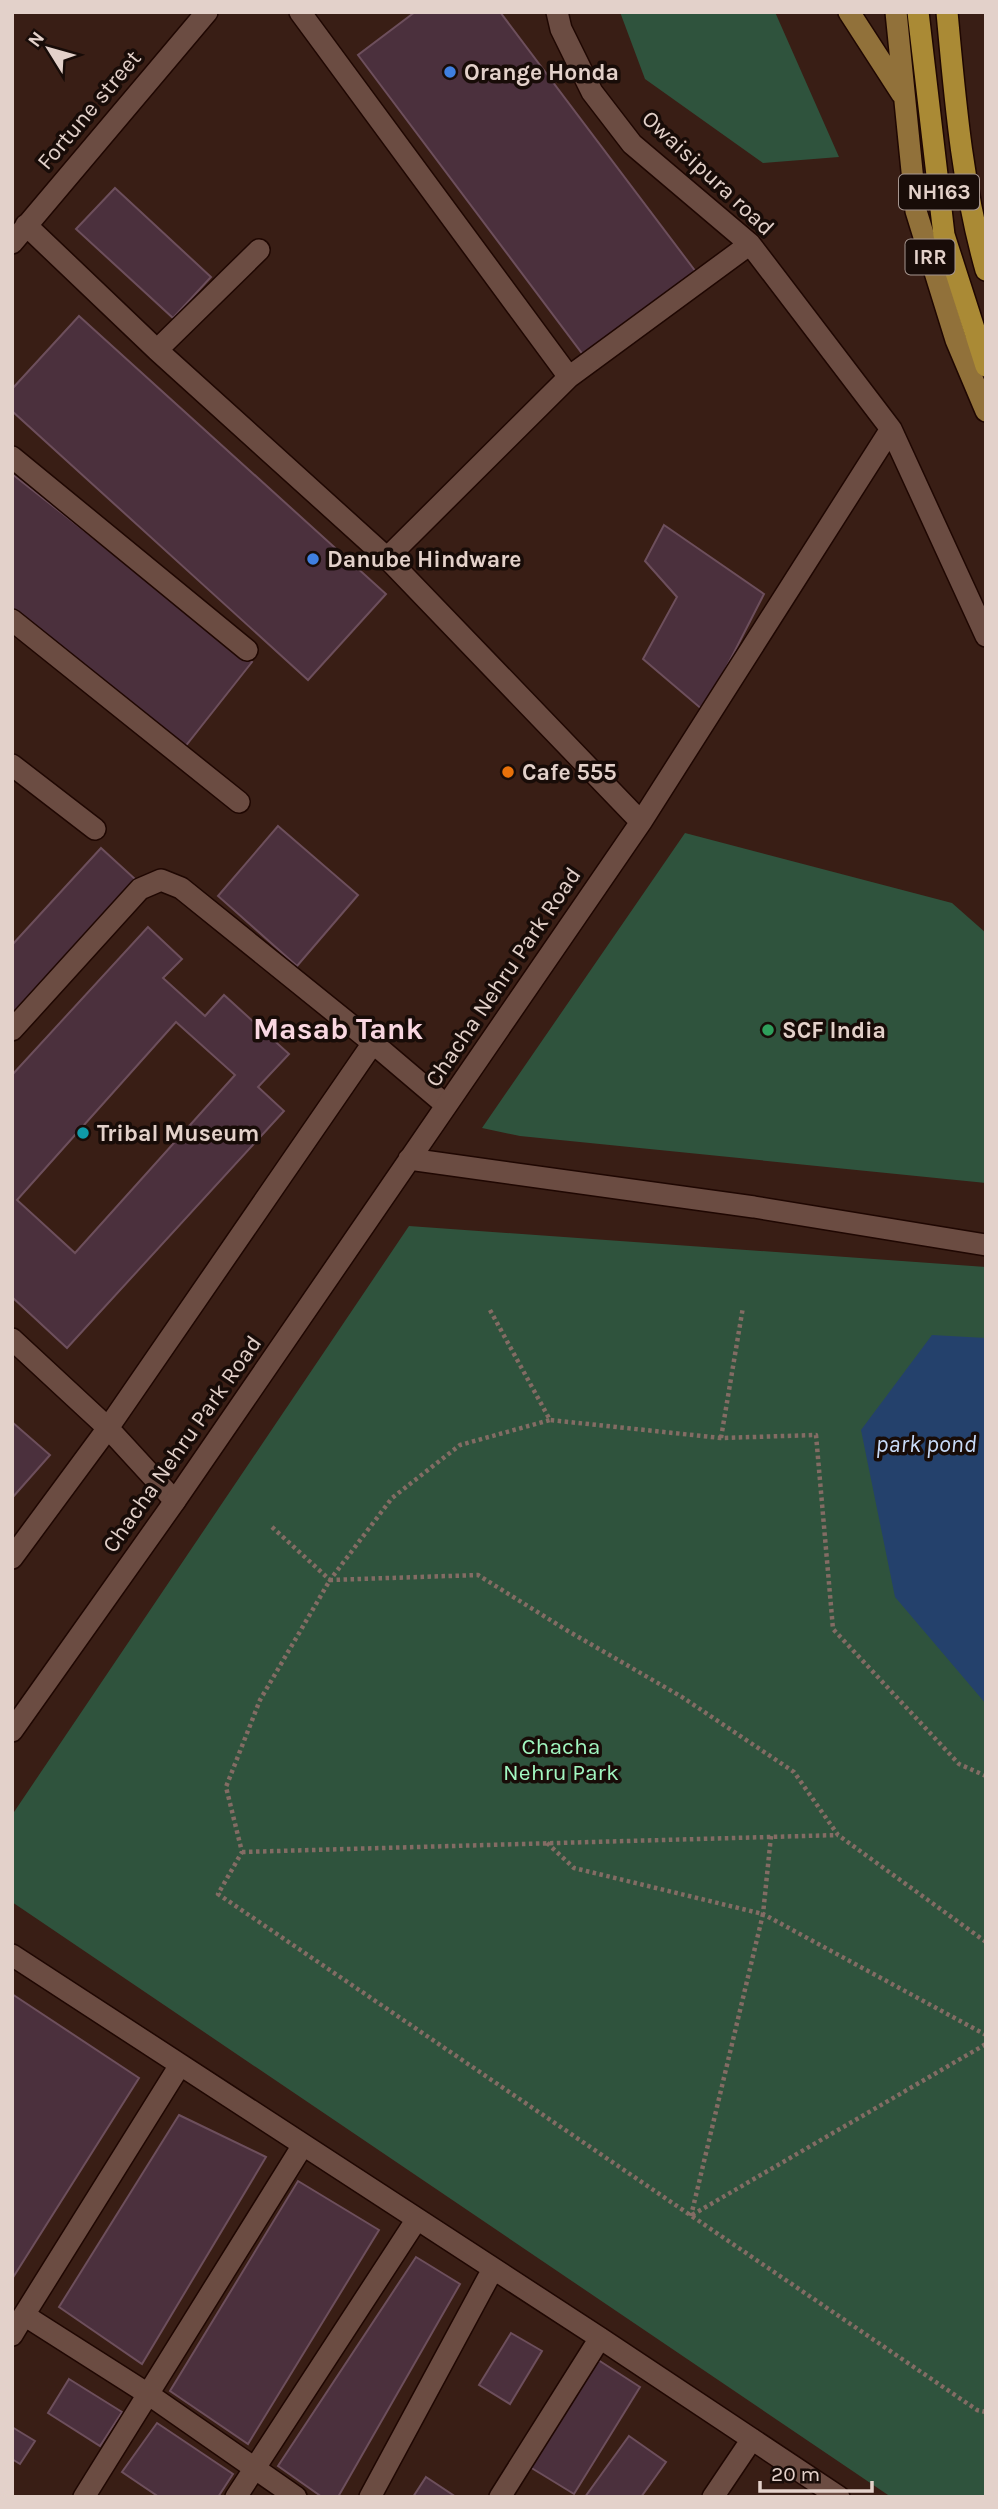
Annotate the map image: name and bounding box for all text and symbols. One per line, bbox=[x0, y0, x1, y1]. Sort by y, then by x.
north arrow bbox=[14, 14, 84, 84]
text: N bbox=[23, 27, 49, 51]
street label: Fortune street bbox=[31, 45, 147, 175]
place label: Orange Honda bbox=[464, 59, 619, 86]
marker: Orange Honda bbox=[442, 64, 458, 80]
street label: Owaisipura road bbox=[636, 105, 780, 241]
road number: NH163 bbox=[899, 174, 979, 210]
road number: IRR bbox=[906, 240, 954, 274]
place label: Danube Hindware bbox=[327, 546, 521, 573]
marker: Danube Hindware bbox=[305, 551, 321, 567]
place label: Cafe 555 bbox=[522, 759, 617, 786]
marker: Cafe 555 bbox=[500, 764, 516, 780]
street label: Chacha Nehru Park Road bbox=[419, 862, 587, 1092]
district label: Masab Tank bbox=[253, 1011, 423, 1047]
place label: SCF India bbox=[782, 1017, 886, 1044]
marker: SCF India bbox=[760, 1022, 776, 1038]
place label: Tribal Museum bbox=[97, 1120, 259, 1147]
marker: Tribal Museum bbox=[75, 1125, 91, 1141]
street label: Chacha Nehru Park Road bbox=[97, 1330, 267, 1558]
water label: park pond bbox=[876, 1430, 977, 1458]
park label: Chacha Nehru Park bbox=[503, 1733, 619, 1786]
scale bar bbox=[760, 2450, 872, 2494]
text: 20 m bbox=[771, 2462, 820, 2486]

